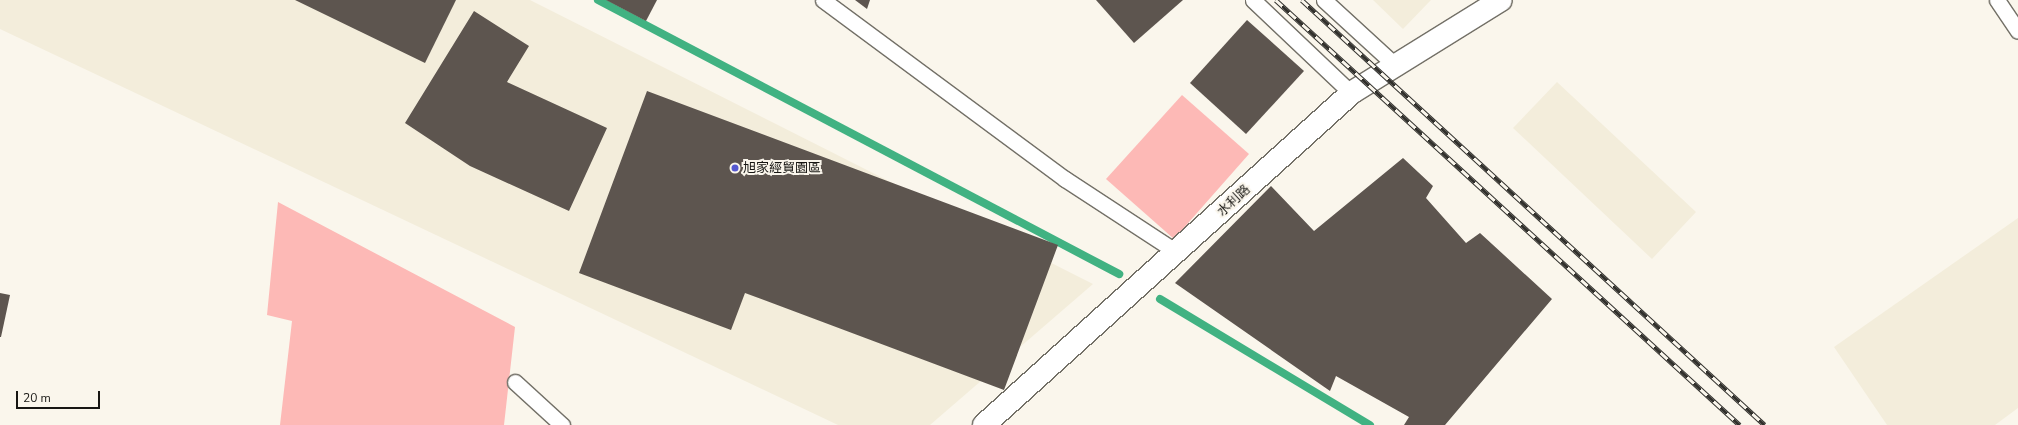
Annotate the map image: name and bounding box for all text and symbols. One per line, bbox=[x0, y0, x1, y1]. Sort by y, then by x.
place label: 旭家經貿園區 bbox=[743, 160, 821, 176]
marker: 旭家經貿園區 bbox=[730, 163, 740, 173]
street label: 水利路 bbox=[1214, 182, 1254, 220]
scale bar bbox=[18, 383, 102, 409]
text: 20 m bbox=[23, 390, 51, 406]

